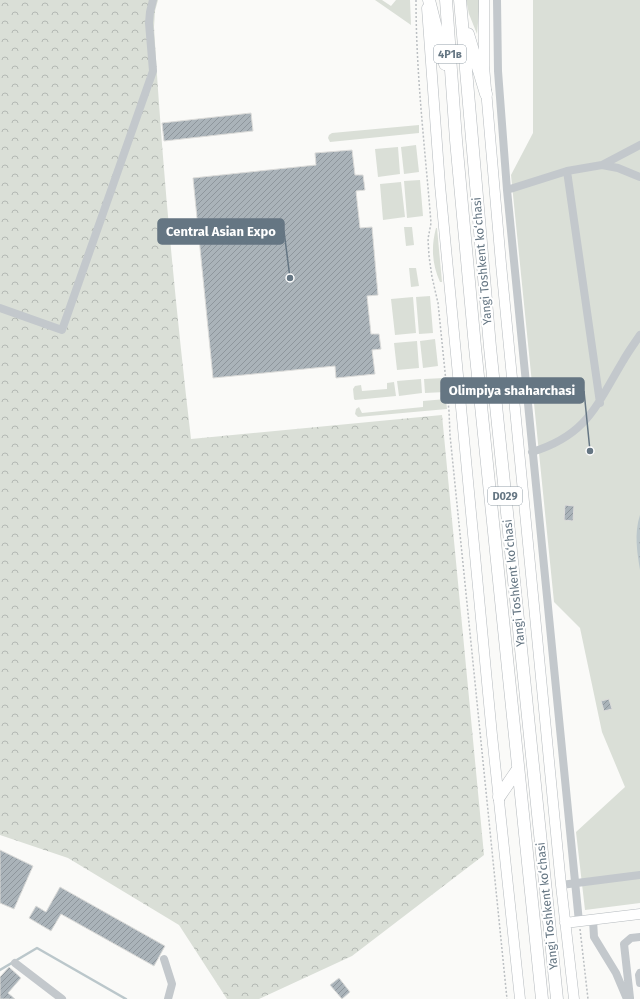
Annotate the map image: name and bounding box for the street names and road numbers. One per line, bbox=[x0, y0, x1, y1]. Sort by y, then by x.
road number: 4Р1в bbox=[434, 45, 466, 63]
street label: Yangi Toshkent ko‘chasi bbox=[469, 197, 495, 325]
road number: D029 bbox=[488, 487, 522, 505]
street label: Yangi Toshkent ko‘chasi bbox=[500, 519, 528, 647]
street label: Yangi Toshkent ko‘chasi bbox=[533, 842, 561, 970]

